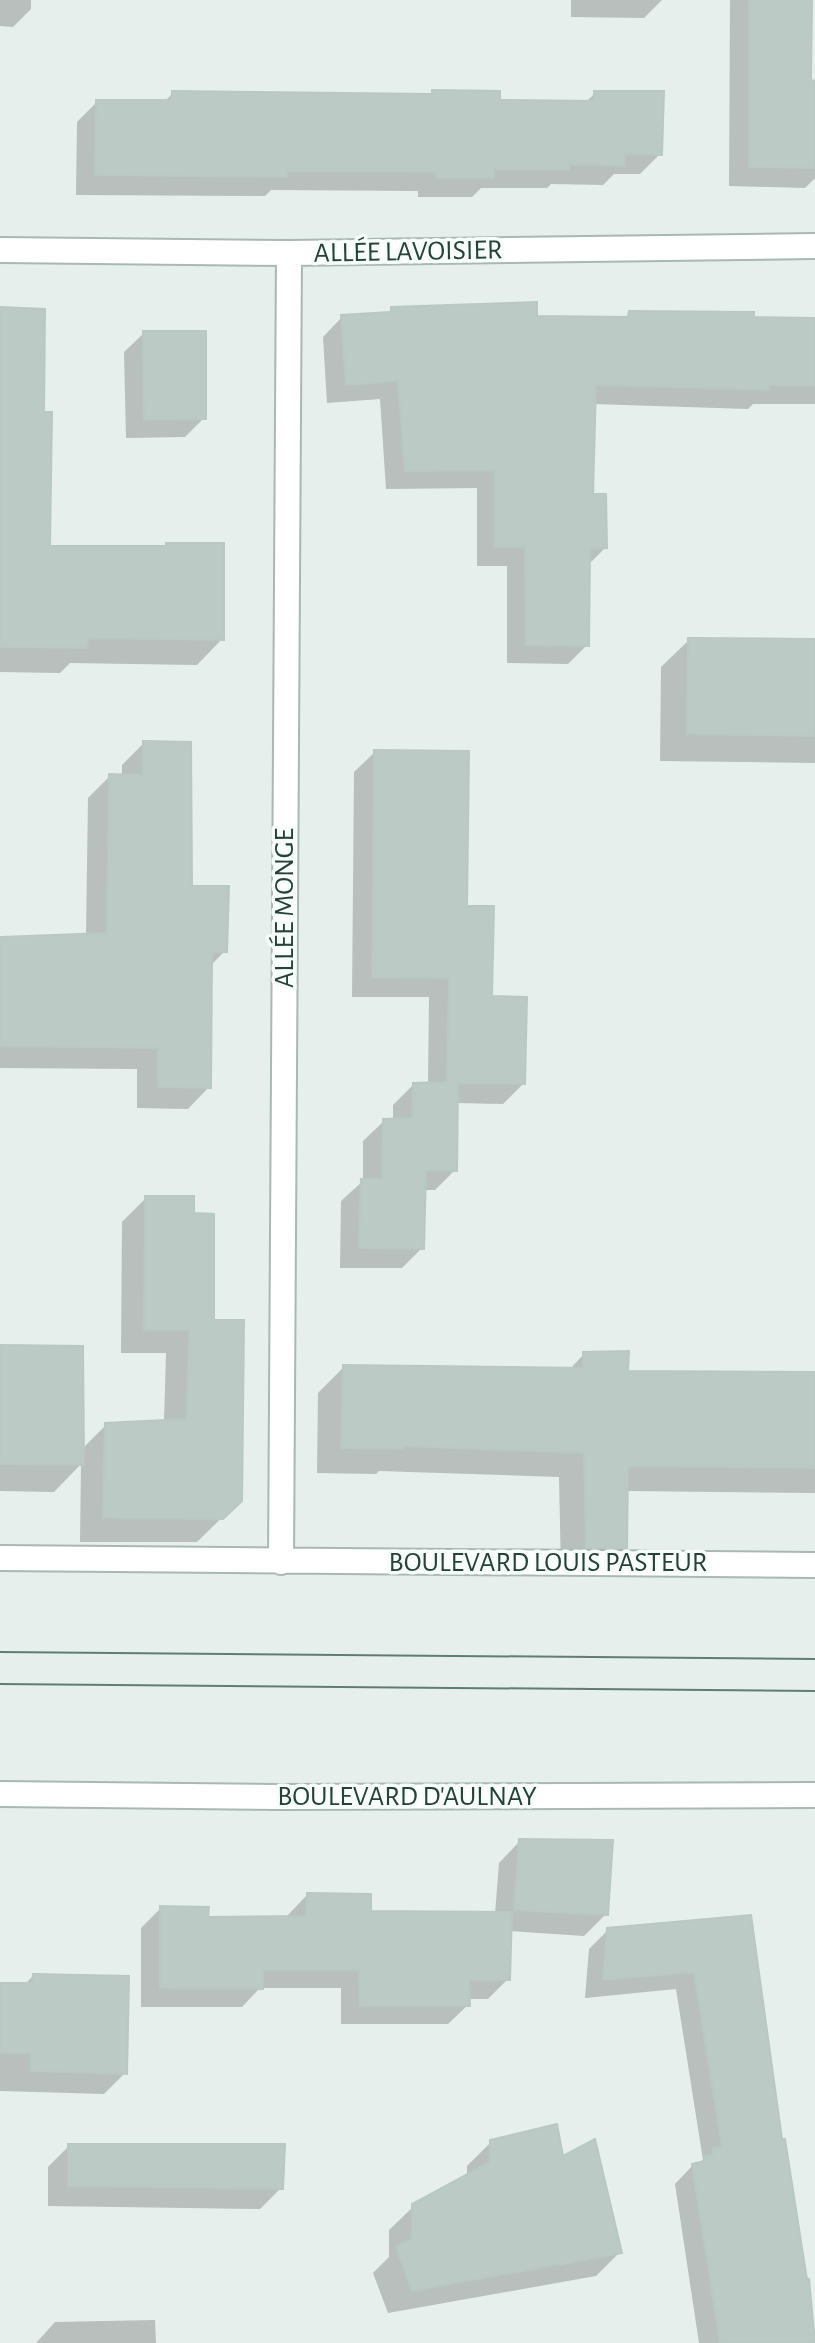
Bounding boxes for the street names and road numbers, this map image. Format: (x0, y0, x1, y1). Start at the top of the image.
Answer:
street label: ALLÉE LAVOISIER (313, 233, 503, 268)
street label: ALLÉE MONGE (268, 828, 299, 988)
street label: BOULEVARD LOUIS PASTEUR (389, 1549, 707, 1577)
street label: BOULEVARD D'AULNAY (277, 1783, 537, 1811)

